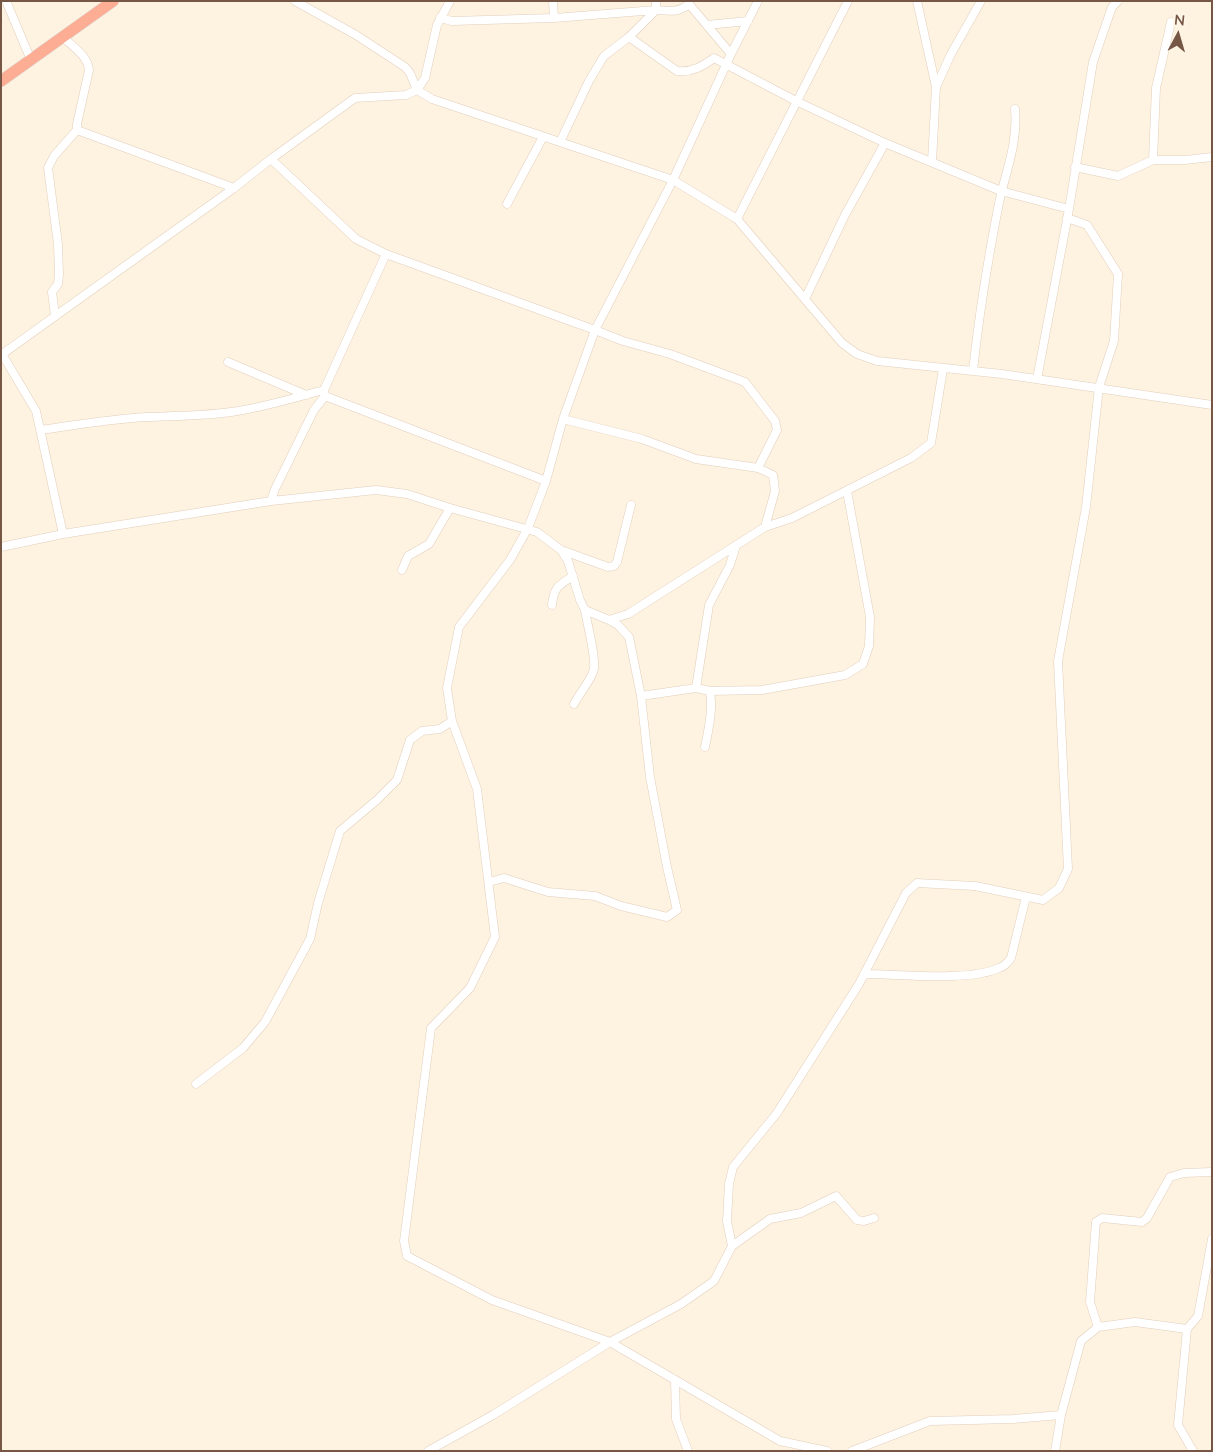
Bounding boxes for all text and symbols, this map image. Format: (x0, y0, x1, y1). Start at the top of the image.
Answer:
north arrow (1153, 10, 1203, 60)
text: N (1173, 11, 1186, 29)

